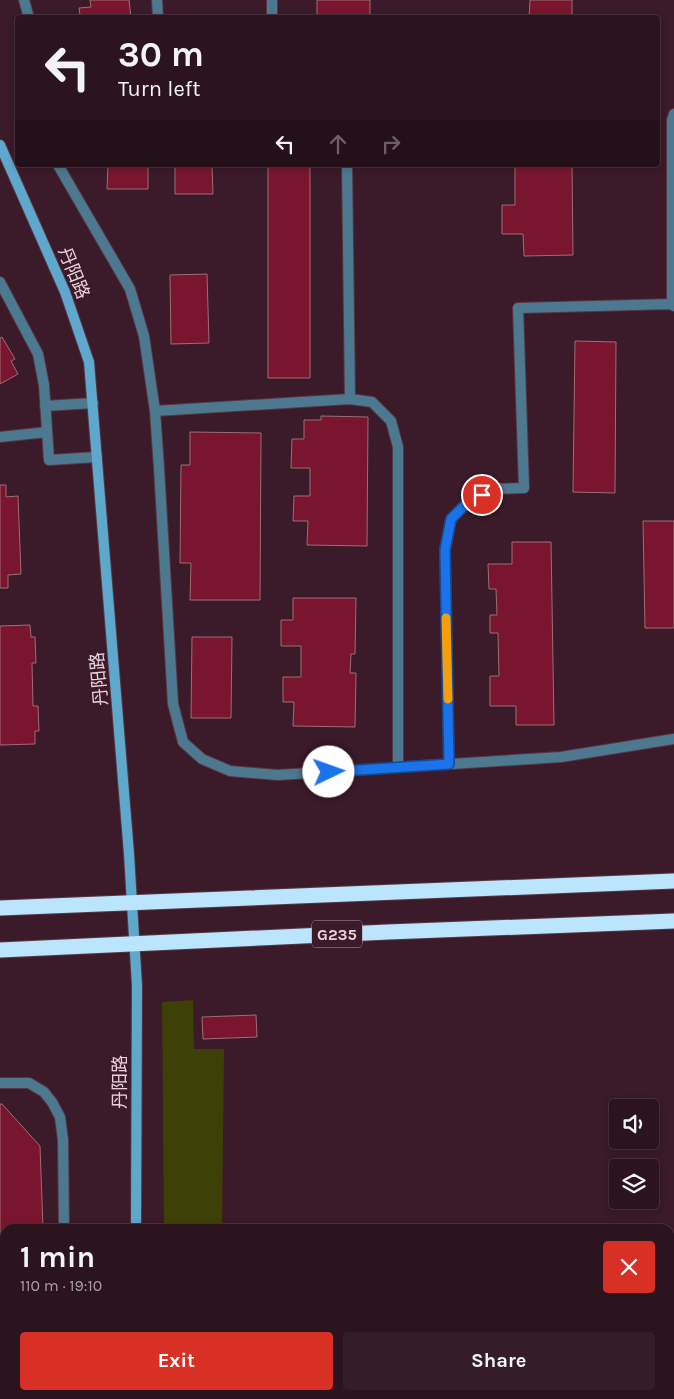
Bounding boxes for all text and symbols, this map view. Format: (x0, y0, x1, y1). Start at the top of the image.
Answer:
text: 30 m (118, 34, 204, 75)
icon: left (35, 35, 100, 100)
text: Turn left (118, 76, 201, 102)
icon: left (271, 130, 299, 158)
icon: ahead (324, 130, 352, 158)
icon: right (377, 130, 405, 158)
street label: 丹阳路 (54, 244, 94, 302)
pin (461, 474, 503, 516)
icon: arrive (468, 481, 496, 509)
street label: 丹阳路 (86, 651, 112, 707)
position arrow (302, 745, 354, 797)
road number: G235 (312, 921, 362, 948)
street label: 丹阳路 (109, 1055, 131, 1109)
map controls (609, 1099, 659, 1209)
button: sound (609, 1099, 659, 1149)
button: layers (609, 1159, 659, 1209)
text: 1 min (20, 1239, 95, 1275)
button: close (603, 1241, 655, 1293)
text: 110 m · 19:10 (20, 1276, 102, 1295)
button: Exit (20, 1332, 333, 1390)
button: Share (343, 1332, 655, 1390)

